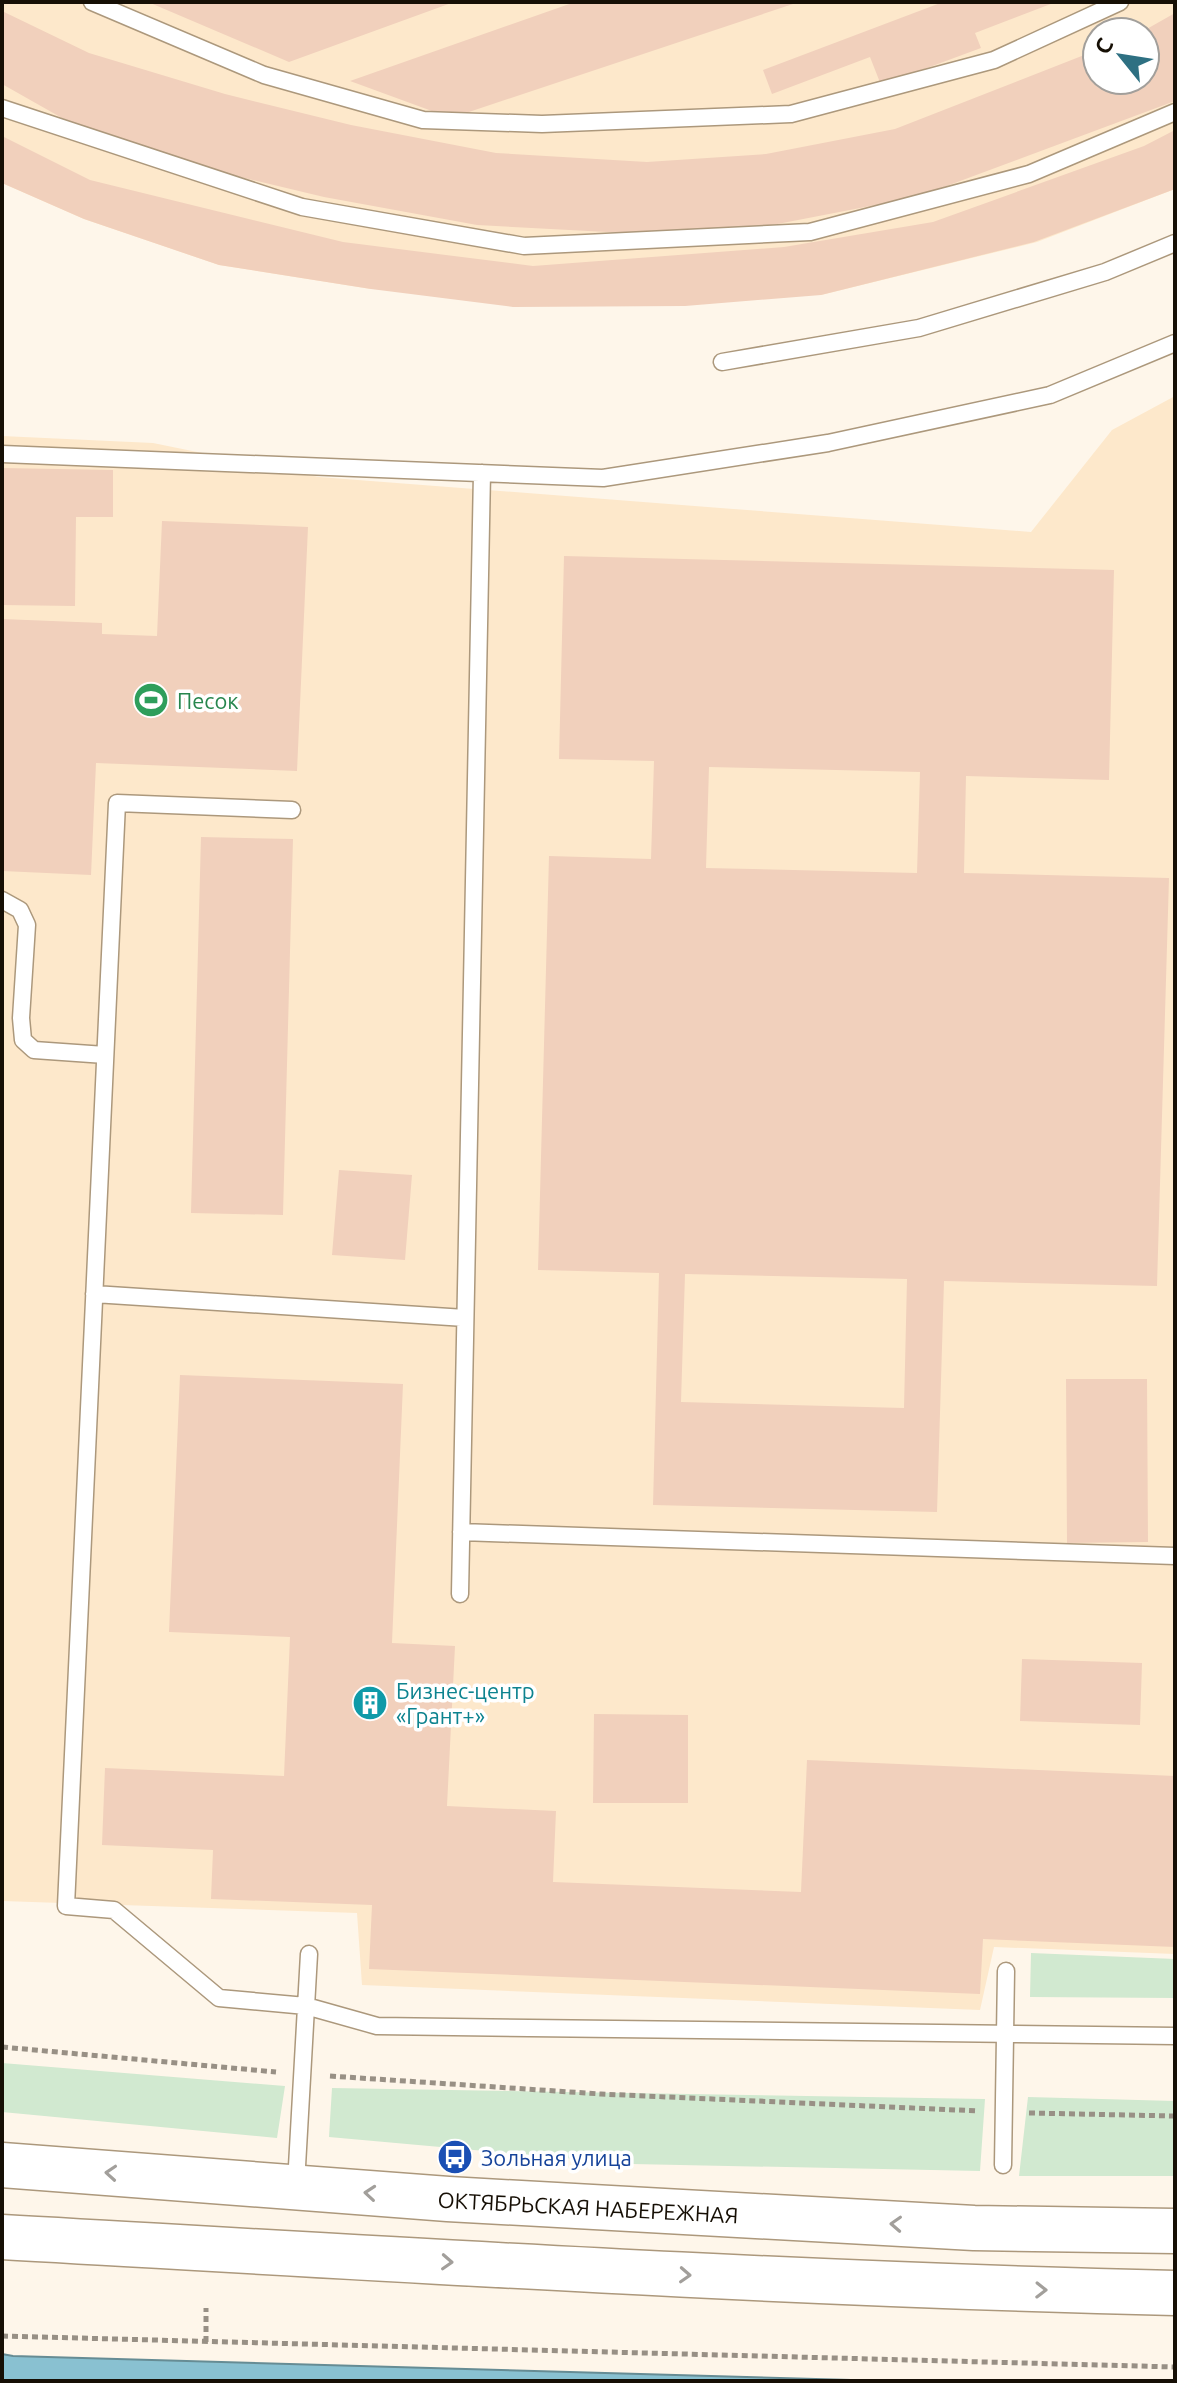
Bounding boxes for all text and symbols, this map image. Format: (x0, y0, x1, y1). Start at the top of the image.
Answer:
north arrow (1081, 16, 1161, 96)
text: С (1089, 33, 1118, 58)
sports icon: Песок (132, 681, 170, 719)
place label: Песок (177, 688, 239, 713)
place label: Бизнес-центр «Грант+» (396, 1678, 535, 1728)
building icon: Бизнес-центр «Грант+» (351, 1684, 389, 1722)
bus stop icon: Зольная улица (436, 2138, 474, 2176)
place label: Зольная улица (481, 2145, 632, 2170)
one-way arrow (104, 2165, 117, 2182)
one-way arrow (363, 2185, 376, 2202)
street label: ОКТЯБРЬСКАЯ НАБЕРЕЖНАЯ (437, 2187, 739, 2227)
one-way arrow (889, 2216, 902, 2233)
one-way arrow (441, 2253, 454, 2270)
one-way arrow (679, 2266, 692, 2283)
one-way arrow (1035, 2281, 1048, 2298)

